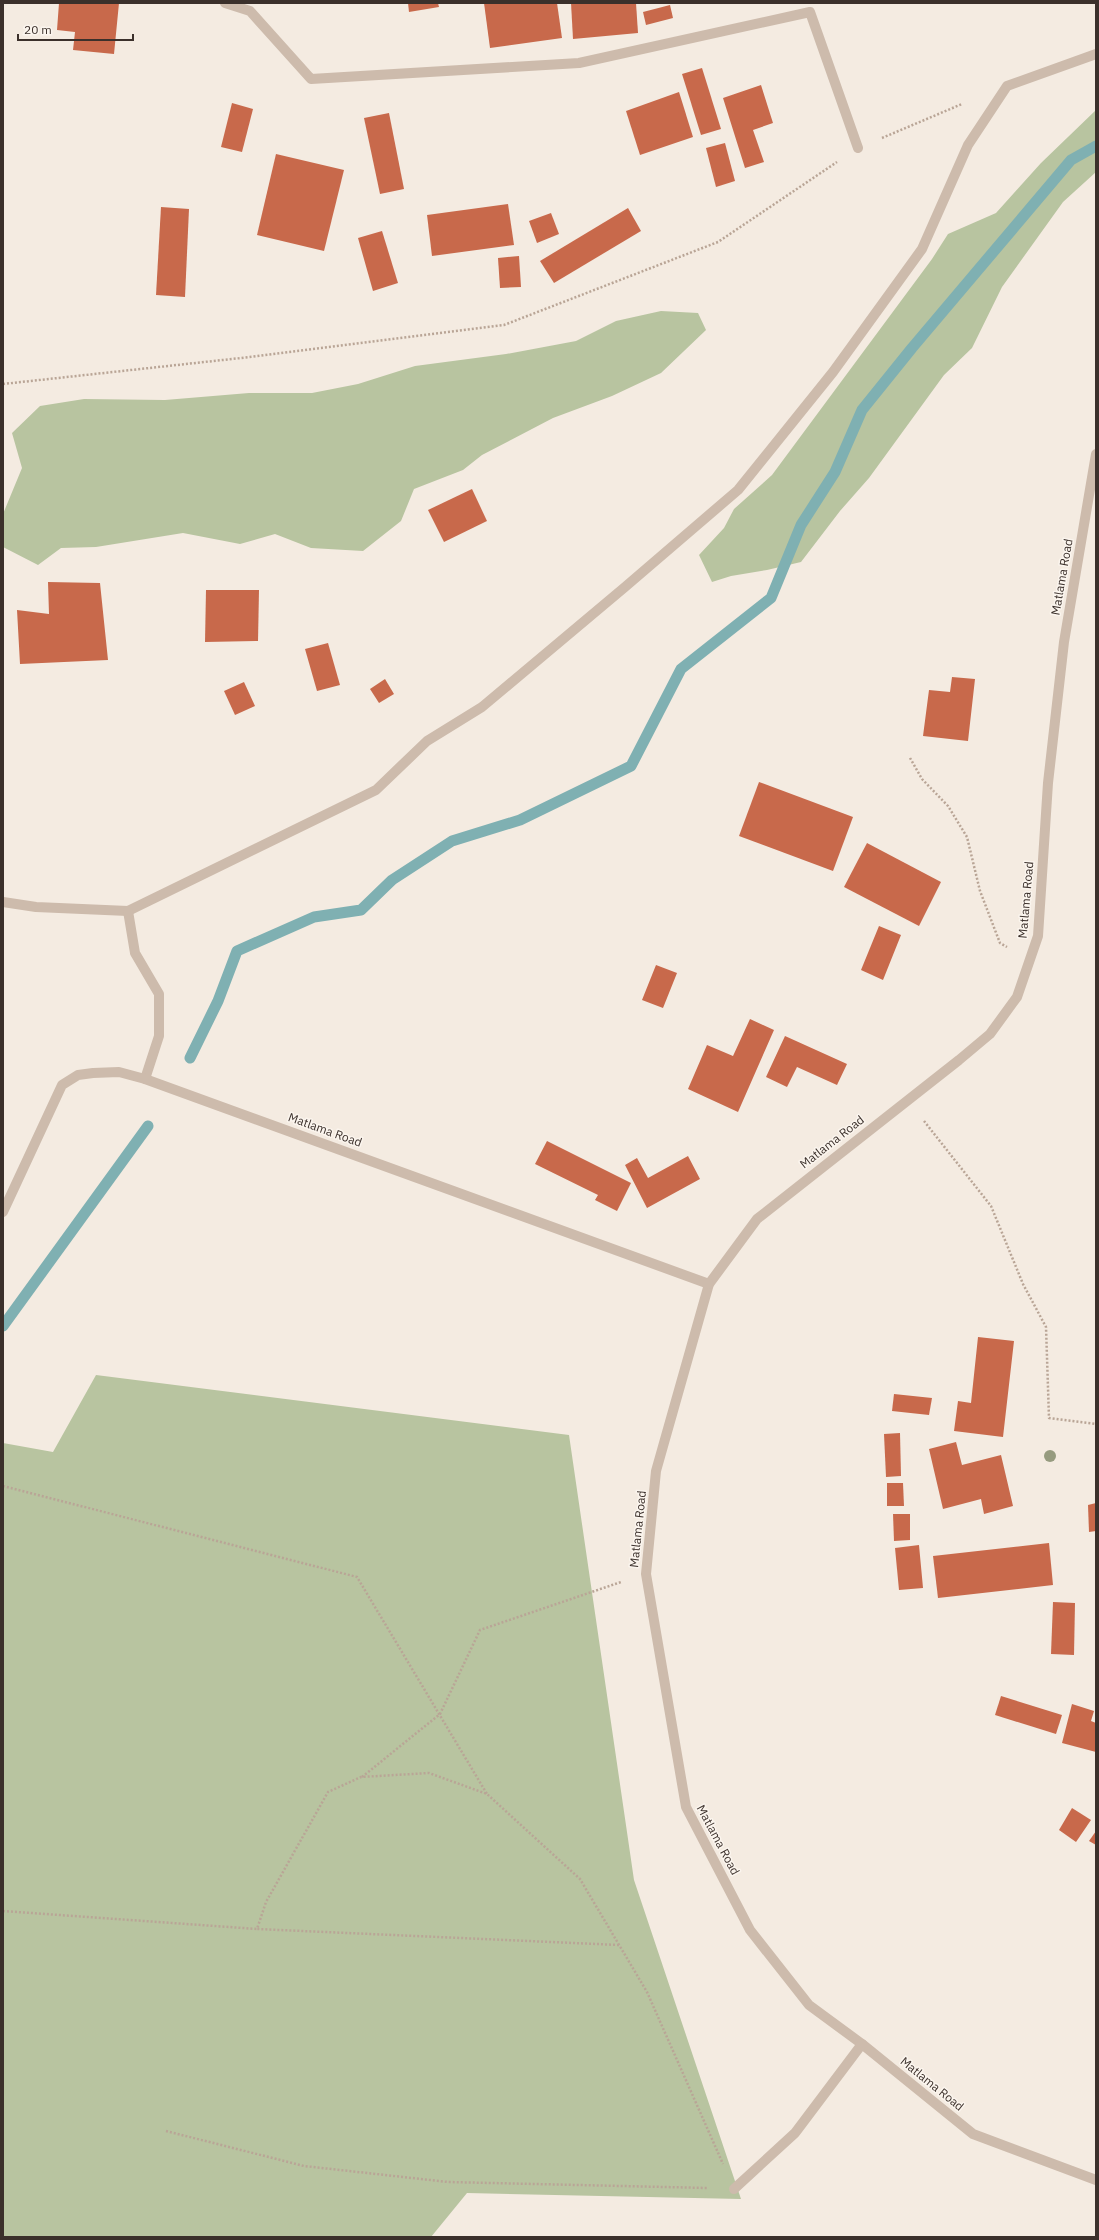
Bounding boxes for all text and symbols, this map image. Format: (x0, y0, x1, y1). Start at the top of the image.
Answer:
scale bar (18, 16, 133, 42)
text: 20 m (24, 22, 52, 37)
street label: Matlama Road (1047, 538, 1076, 616)
street label: Matlama Road (1015, 861, 1036, 939)
street label: Matlama Road (286, 1109, 364, 1150)
street label: Matlama Road (797, 1112, 867, 1171)
street label: Matlama Road (626, 1490, 649, 1568)
street label: Matlama Road (694, 1802, 743, 1877)
street label: Matlama Road (898, 2053, 967, 2114)

